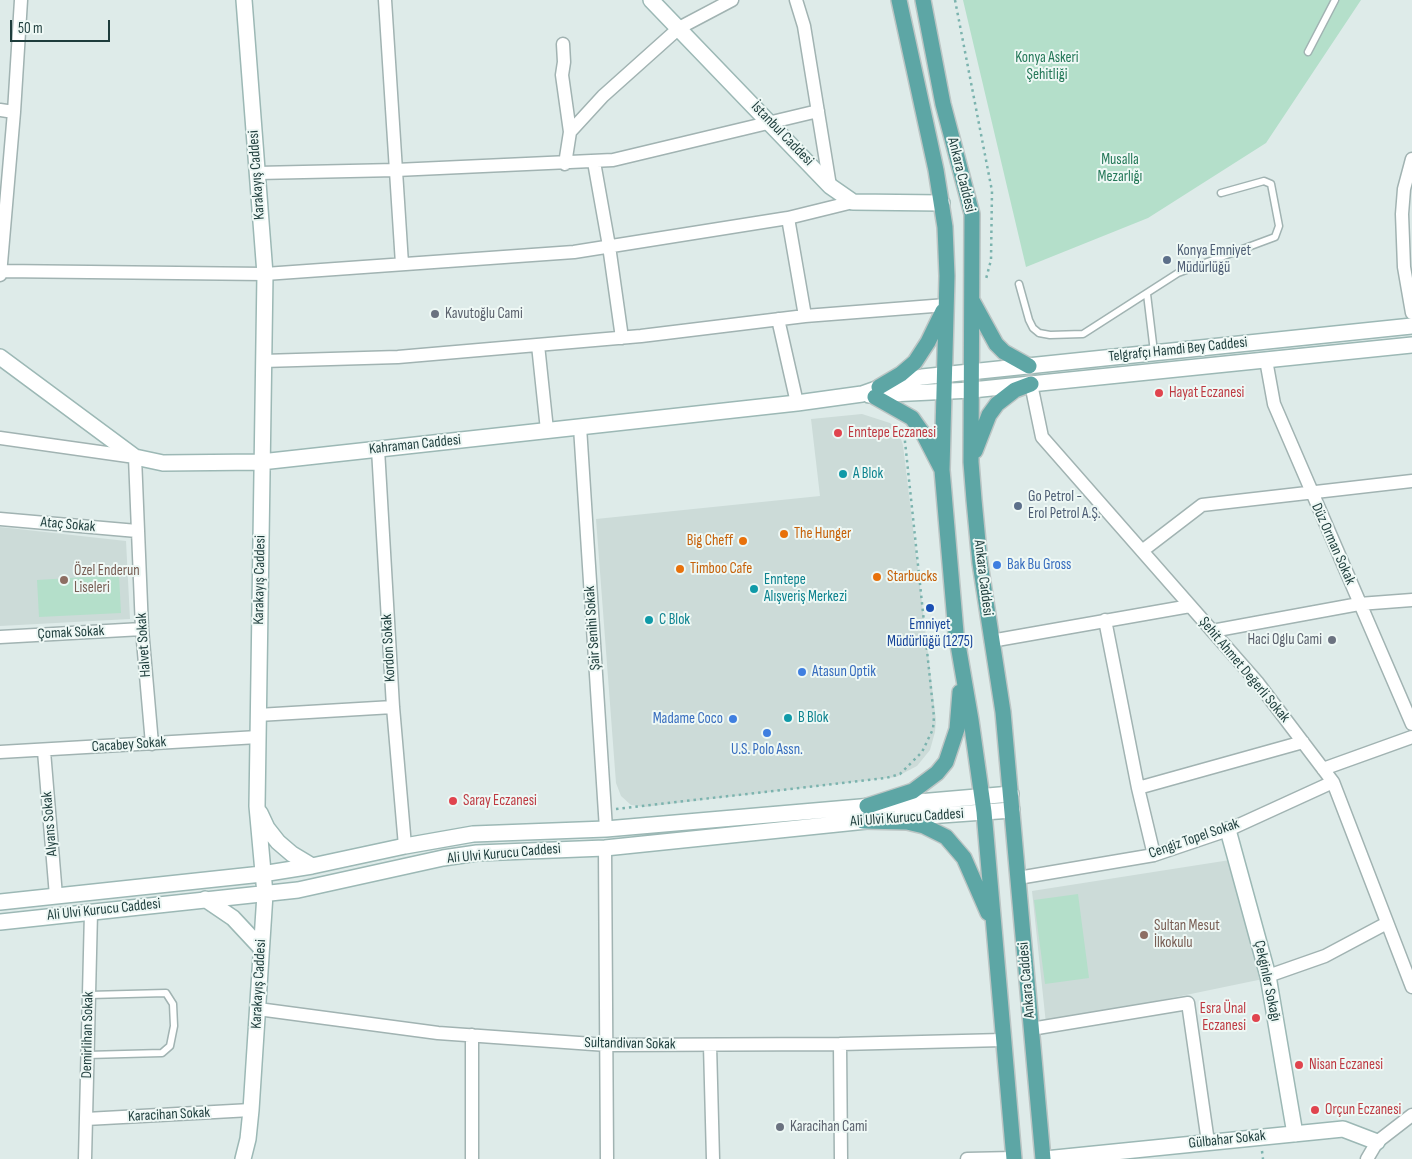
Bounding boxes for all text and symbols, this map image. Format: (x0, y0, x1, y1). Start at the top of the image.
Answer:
scale bar (12, 10, 112, 42)
text: 50 m (18, 19, 43, 38)
park label: Konya Askeri Şehitliği (1015, 49, 1079, 84)
street label: İstanbul Caddesi (747, 98, 817, 170)
street label: Karakayış Caddesi (245, 130, 269, 220)
street label: Ankara Caddesi (943, 136, 979, 214)
park label: Musalla Mezarlığı (1098, 151, 1142, 186)
place label: Konya Emniyet Müdürlüğü (1177, 242, 1251, 277)
marker: Konya Emniyet Müdürlüğü (1161, 254, 1173, 266)
place label: Kavutoğlu Cami (445, 305, 523, 323)
marker: Kavutoğlu Cami (429, 308, 441, 320)
street label: Telgrafçı Hamdi Bey Caddesi (1108, 334, 1248, 366)
place label: Hayat Eczanesi (1169, 384, 1244, 402)
marker: Hayat Eczanesi (1153, 387, 1165, 399)
place label: Enntepe Eczanesi (848, 424, 936, 442)
marker: Enntepe Eczanesi (832, 427, 844, 439)
street label: Kahraman Caddesi (368, 431, 462, 459)
place label: A Blok (853, 465, 883, 483)
marker: A Blok (837, 468, 849, 480)
place label: Go Petrol - Erol Petrol A.Ş. (1028, 488, 1101, 523)
marker: Go Petrol - Erol Petrol A.Ş. (1012, 500, 1024, 512)
street label: Düz Orman Sokak (1307, 501, 1359, 587)
street label: Ataç Sokak (40, 514, 96, 536)
place label: The Hunger (794, 525, 851, 543)
marker: The Hunger (778, 528, 790, 540)
place label: Big Cheff (687, 532, 733, 550)
street label: Karakayış Caddesi (250, 535, 270, 625)
marker: Big Cheff (737, 535, 749, 547)
street label: Ankara Caddesi (969, 539, 997, 617)
place label: Bak Bu Gross (1007, 556, 1071, 574)
marker: Bak Bu Gross (991, 559, 1003, 571)
place label: Timboo Cafe (690, 560, 752, 578)
place label: Özel Enderun Liseleri (74, 562, 140, 597)
marker: Timboo Cafe (674, 563, 686, 575)
place label: Starbucks (887, 568, 937, 586)
place label: Enntepe Alışveriş Merkezi (764, 571, 847, 606)
marker: Starbucks (871, 571, 883, 583)
marker: Özel Enderun Liseleri (58, 574, 70, 586)
marker: Enntepe Alışveriş Merkezi (748, 583, 760, 595)
street label: Şair Senihi Sokak (581, 585, 605, 671)
marker: Emniyet Müdürlüğü (1275) (924, 602, 936, 614)
place label: C Blok (659, 611, 690, 629)
street label: Halvet Sokak (133, 612, 155, 678)
street label: Kordon Sokak (378, 614, 400, 682)
marker: C Blok (643, 614, 655, 626)
street label: Şehit Ahmet Değerli Sokak (1195, 614, 1293, 726)
place label: Emniyet Müdürlüğü (1275) (887, 616, 973, 651)
street label: Çomak Sokak (37, 622, 105, 644)
place label: Haci Oglu Cami (1247, 631, 1322, 649)
marker: Haci Oglu Cami (1326, 634, 1338, 646)
place label: Atasun Optik (812, 663, 876, 681)
marker: Atasun Optik (796, 666, 808, 678)
place label: B Blok (798, 709, 828, 727)
place label: Madame Coco (653, 710, 723, 728)
marker: B Blok (782, 712, 794, 724)
marker: Madame Coco (727, 713, 739, 725)
marker: U.S. Polo Assn. (761, 727, 773, 739)
street label: Cacabey Sokak (91, 733, 167, 757)
place label: U.S. Polo Assn. (731, 741, 803, 759)
street label: Alyans Sokak (38, 791, 62, 857)
place label: Saray Eczanesi (463, 792, 537, 810)
marker: Saray Eczanesi (447, 795, 459, 807)
street label: Ali Ulvi Kurucu Caddesi (850, 805, 964, 831)
street label: Cengiz Topel Sokak (1146, 815, 1242, 863)
street label: Ali Ulvi Kurucu Caddesi (447, 840, 561, 868)
street label: Ali Ulvi Kurucu Caddesi (47, 895, 161, 925)
place label: Sultan Mesut İlkokulu (1154, 917, 1220, 952)
marker: Sultan Mesut İlkokulu (1138, 929, 1150, 941)
street label: Karakayış Caddesi (248, 939, 270, 1029)
street label: Çekginler Sokağı (1250, 939, 1284, 1023)
street label: Ankara Caddesi (1015, 941, 1039, 1019)
street label: Demirlihan Sokak (78, 991, 98, 1079)
place label: Esra Ünal Eczanesi (1200, 1000, 1246, 1035)
marker: Esra Ünal Eczanesi (1250, 1012, 1262, 1024)
street label: Sultandivan Sokak (584, 1034, 676, 1054)
place label: Nisan Eczanesi (1309, 1056, 1383, 1074)
marker: Nisan Eczanesi (1293, 1059, 1305, 1071)
place label: Orçun Eczanesi (1325, 1101, 1401, 1119)
street label: Karacihan Sokak (128, 1104, 210, 1126)
marker: Orçun Eczanesi (1309, 1104, 1321, 1116)
place label: Karacihan Cami (790, 1118, 867, 1136)
marker: Karacihan Cami (774, 1121, 786, 1133)
street label: Gülbahar Sokak (1188, 1127, 1266, 1153)

